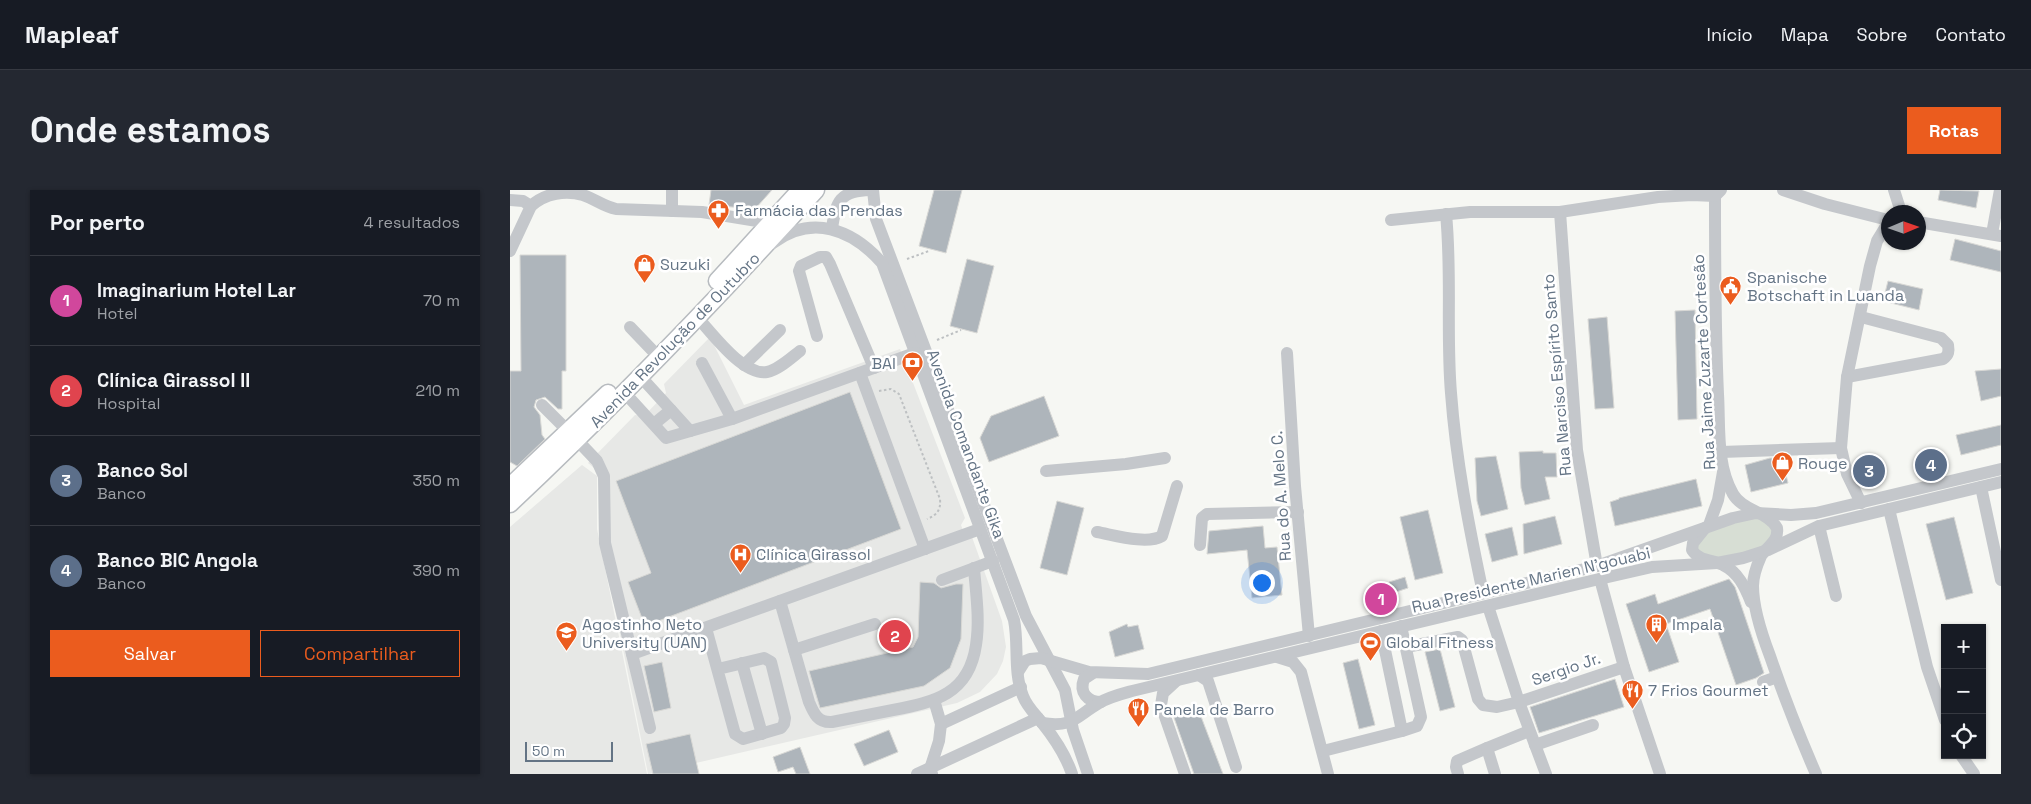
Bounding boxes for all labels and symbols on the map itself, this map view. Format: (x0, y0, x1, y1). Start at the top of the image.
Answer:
pharmacy icon: Farmácia das Prendas (707, 198, 731, 229)
place label: Farmácia das Prendas (735, 200, 903, 221)
north arrow (1881, 205, 1926, 250)
street label: Avenida Revolução de Outubro (585, 248, 765, 432)
shop icon: Suzuki (632, 252, 656, 283)
place label: Suzuki (660, 254, 710, 275)
street label: Rua Jaime Zuzarte Cortesão (1688, 254, 1720, 470)
place label: Spanische Botschaft in Luanda (1747, 267, 1904, 306)
street label: Rua Narciso Espírito Santo (1538, 273, 1576, 477)
public building icon: Spanische Botschaft in Luanda (1719, 274, 1743, 305)
street label: Avenida Comandante Gika (922, 347, 1010, 541)
bank icon: BAI (900, 351, 924, 382)
place label: BAI (872, 353, 896, 374)
street label: Rua do A. Melo C. (1266, 430, 1296, 562)
pin: 4 (1915, 446, 1947, 484)
shop icon: Rouge (1770, 451, 1794, 482)
pin: 3 (1853, 452, 1885, 490)
place label: Rouge (1798, 453, 1848, 474)
hospital icon: Clínica Girassol (728, 542, 752, 573)
street label: Rua Presidente Marien N'gouabi (1410, 542, 1652, 618)
place label: Clínica Girassol (756, 544, 871, 565)
your location (1249, 570, 1275, 596)
pin: 1 (1365, 580, 1397, 618)
building icon: Impala (1644, 612, 1668, 643)
place label: Agostinho Neto University (UAN) (582, 614, 707, 653)
place label: Impala (1672, 614, 1722, 635)
pin: 2 (879, 617, 911, 655)
school or university icon: Agostinho Neto University (UAN) (554, 621, 578, 652)
sports icon: Global Fitness (1358, 630, 1382, 661)
place label: Global Fitness (1386, 632, 1494, 653)
street label: Sergio Jr. (1529, 647, 1603, 691)
restaurant icon: 7 Frios Gourmet (1620, 678, 1644, 709)
place label: 7 Frios Gourmet (1648, 680, 1769, 701)
restaurant icon: Panela de Barro (1126, 697, 1150, 728)
place label: Panela de Barro (1154, 699, 1274, 720)
scale bar (525, 739, 612, 762)

